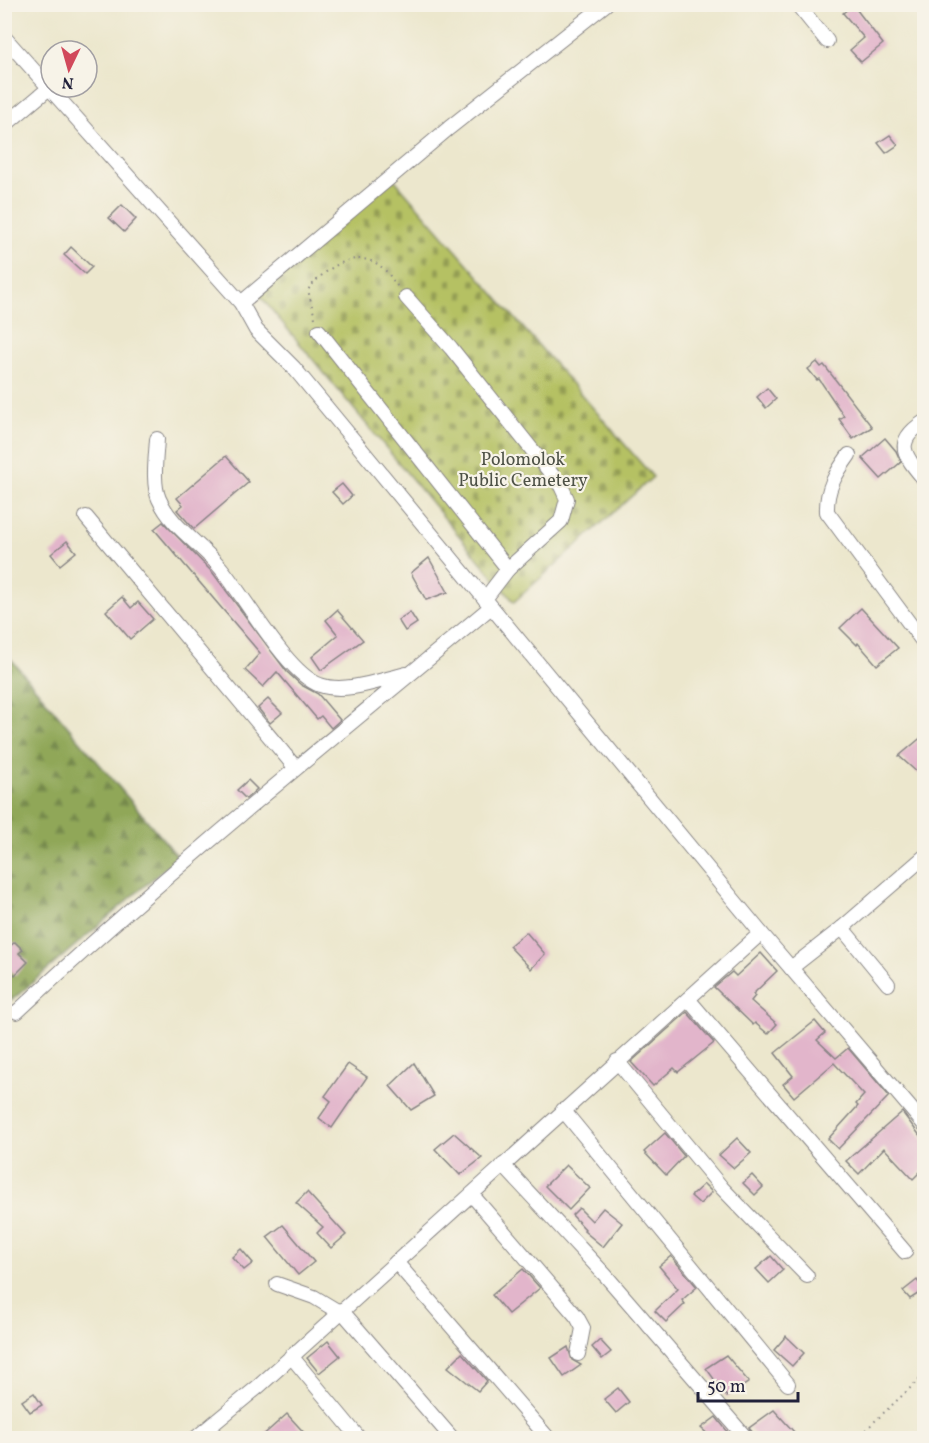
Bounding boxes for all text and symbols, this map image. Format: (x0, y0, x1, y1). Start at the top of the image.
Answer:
north arrow (39, 39, 99, 99)
text: N (61, 70, 75, 93)
park label: Polomolok Public Cemetery (458, 448, 588, 494)
scale bar (698, 1365, 798, 1403)
text: 50 m (707, 1375, 746, 1400)

